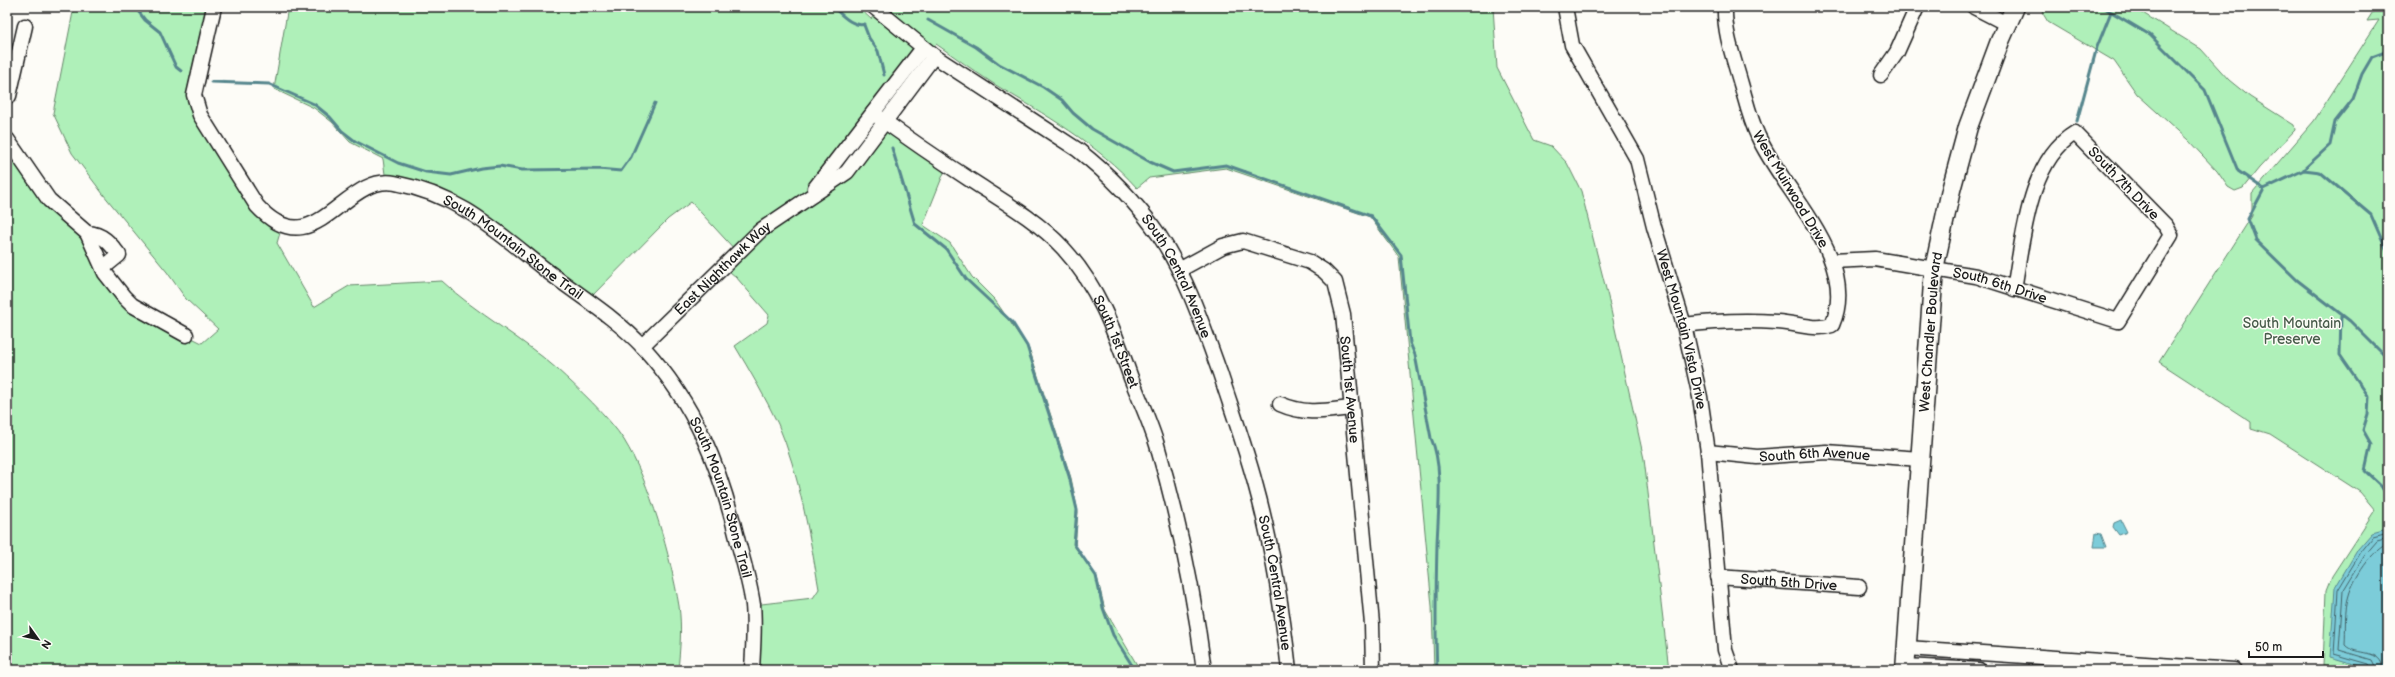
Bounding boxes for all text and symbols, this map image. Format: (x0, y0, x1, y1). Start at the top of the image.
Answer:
street label: West Muirwood Drive (1749, 128, 1832, 251)
street label: South 7th Drive (2084, 143, 2163, 223)
street label: South Mountain Stone Trail (440, 191, 586, 303)
street label: South Central Avenue (1138, 211, 1215, 340)
street label: East Nighthawk Way (671, 218, 775, 319)
street label: West Mountain Vista Drive (1652, 247, 1710, 410)
street label: West Chandler Boulevard (1916, 250, 1946, 413)
street label: South 6th Drive (1952, 264, 2049, 307)
street label: South 1st Street (1089, 293, 1142, 391)
park label: South Mountain Preserve (2243, 315, 2341, 348)
street label: South 1st Avenue (1336, 335, 1363, 444)
street label: South Mountain Stone Trail (686, 414, 755, 580)
street label: South 6th Avenue (1758, 444, 1871, 466)
street label: South Central Avenue (1255, 514, 1295, 652)
street label: South 5th Drive (1740, 571, 1838, 594)
north arrow (18, 619, 58, 659)
scale bar (2249, 633, 2323, 659)
text: N (38, 637, 54, 651)
text: 50 m (2255, 640, 2282, 655)

